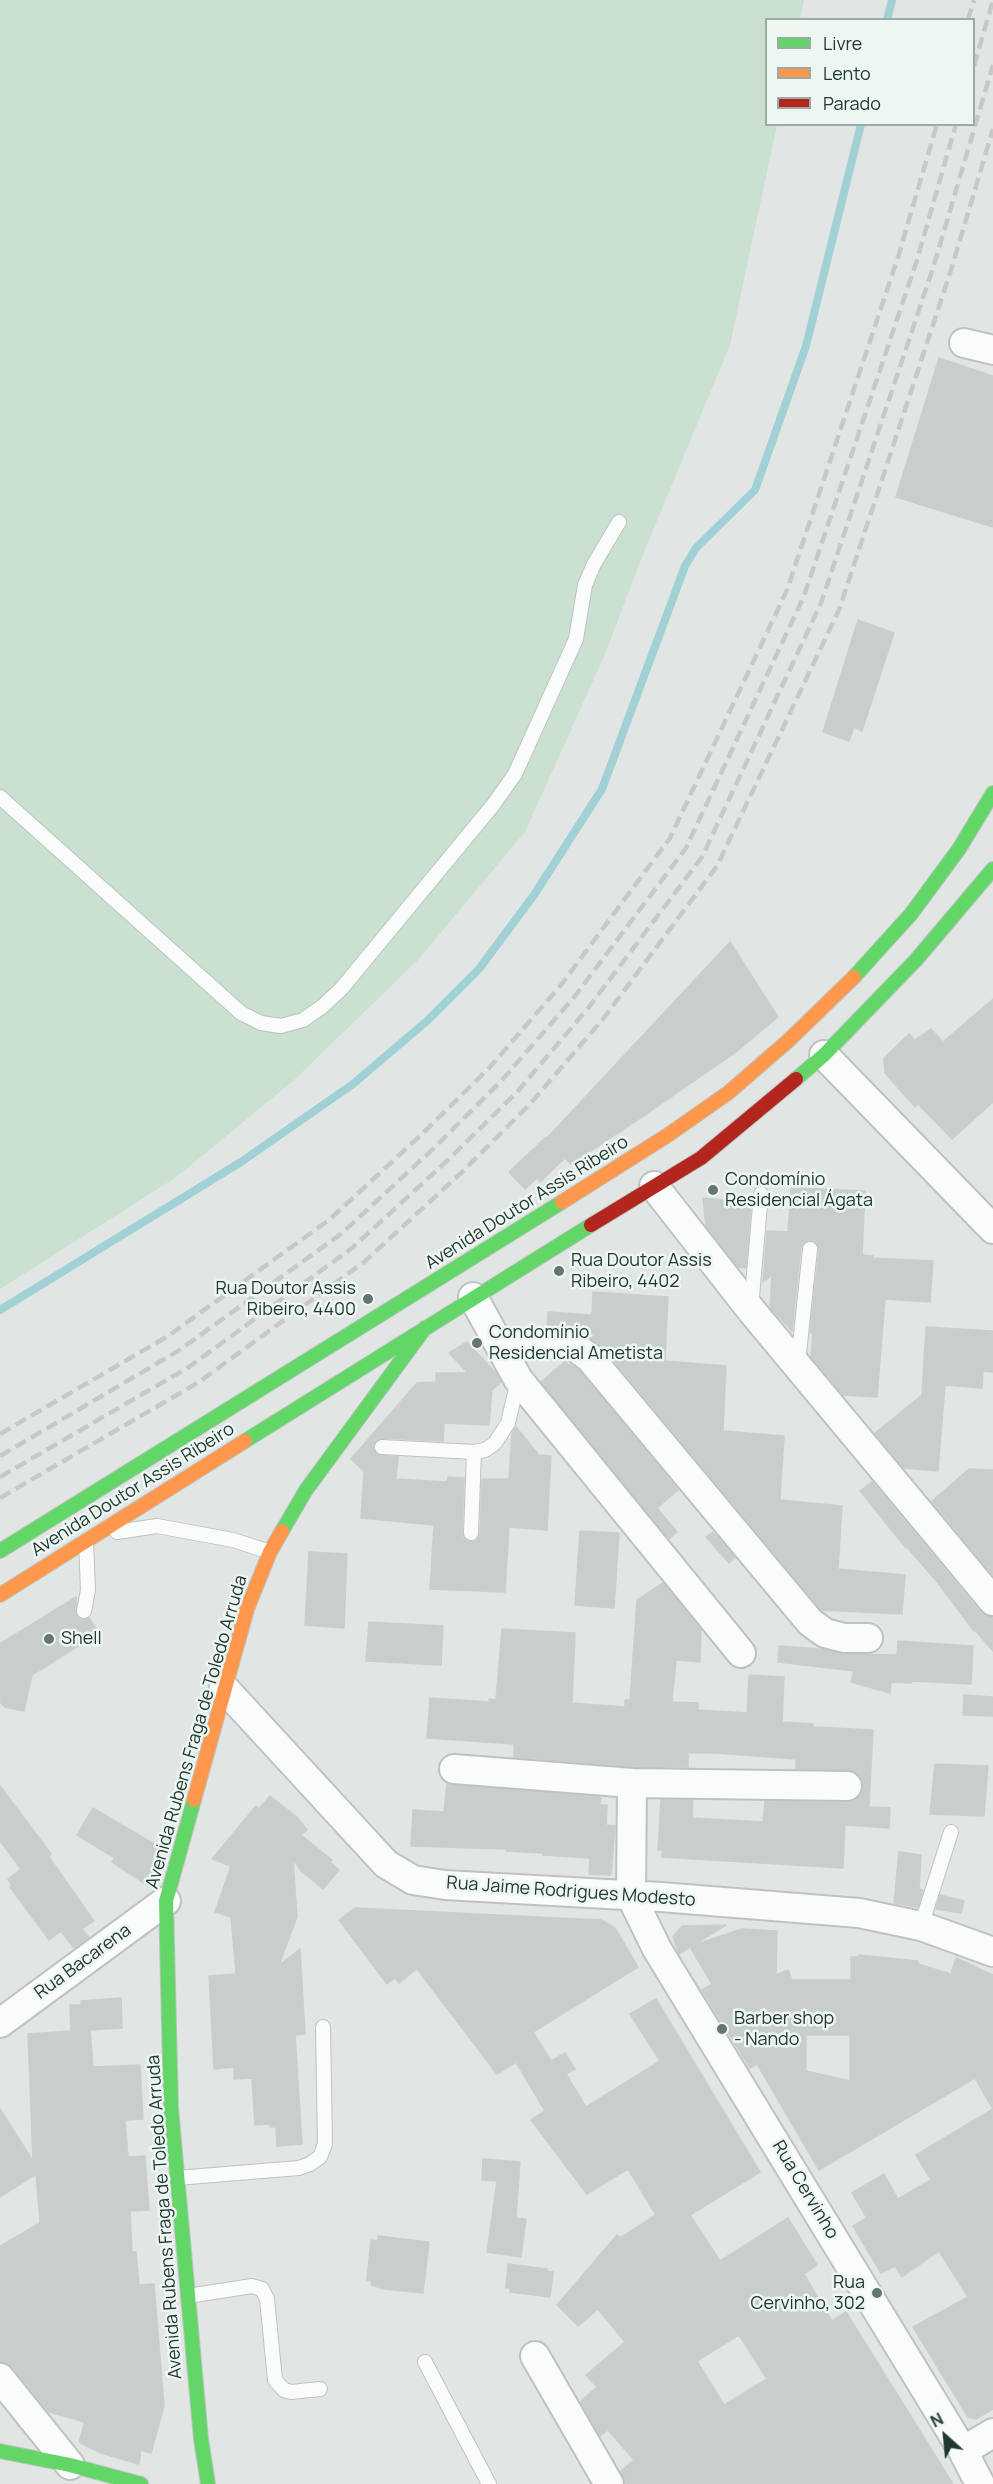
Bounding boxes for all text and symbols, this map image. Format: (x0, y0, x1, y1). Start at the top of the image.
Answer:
legend (765, 18, 975, 126)
text: Livre (823, 31, 862, 55)
text: Lento (823, 61, 871, 85)
text: Parado (823, 91, 881, 115)
street label: Avenida Doutor Assis Ribeiro (421, 1131, 633, 1275)
place label: Condomínio Residencial Ágata (725, 1169, 873, 1212)
marker: Condomínio Residencial Ágata (706, 1183, 720, 1197)
place label: Rua Doutor Assis Ribeiro, 4402 (571, 1250, 712, 1292)
marker: Rua Doutor Assis Ribeiro, 4402 (552, 1264, 566, 1278)
place label: Rua Doutor Assis Ribeiro, 4400 (215, 1278, 356, 1320)
marker: Rua Doutor Assis Ribeiro, 4400 (361, 1292, 375, 1306)
place label: Condomínio Residencial Ametista (489, 1322, 663, 1364)
marker: Condomínio Residencial Ametista (470, 1336, 484, 1350)
street label: Avenida Doutor Assis Ribeiro (27, 1418, 239, 1562)
street label: Avenida Rubens Fraga de Toledo Arruda (142, 1573, 252, 1891)
place label: Shell (61, 1628, 102, 1650)
marker: Shell (42, 1632, 56, 1646)
street label: Rua Jaime Rodrigues Modesto (446, 1873, 696, 1911)
street label: Rua Bacarena (31, 1920, 135, 2004)
place label: Barber shop - Nando (734, 2008, 834, 2050)
marker: Barber shop - Nando (715, 2022, 729, 2036)
street label: Avenida Rubens Fraga de Toledo Arruda (143, 2054, 187, 2380)
street label: Rua Cervinho (767, 2137, 843, 2243)
place label: Rua Cervinho, 302 (751, 2272, 865, 2314)
marker: Rua Cervinho, 302 (870, 2286, 884, 2300)
north arrow (915, 2406, 975, 2466)
text: N (927, 2408, 947, 2432)

